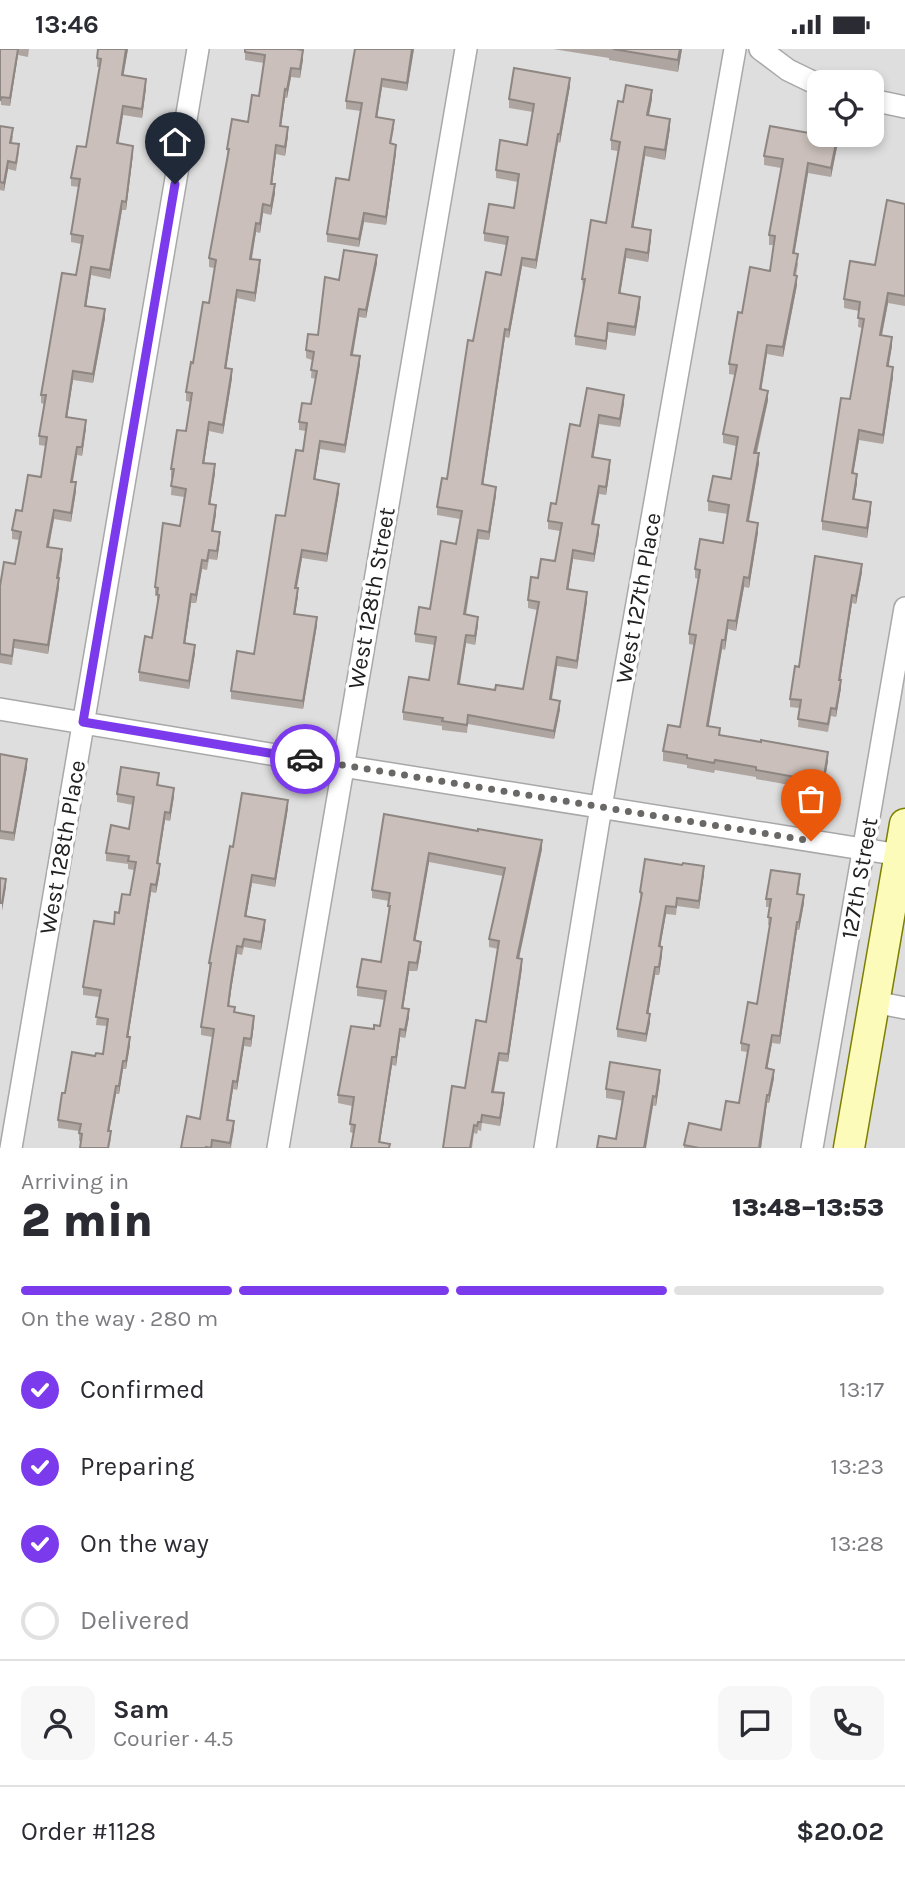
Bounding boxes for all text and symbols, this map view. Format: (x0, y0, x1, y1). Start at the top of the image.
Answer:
text: 13:46 (35, 9, 99, 40)
map controls (807, 70, 884, 147)
button: locate (807, 70, 884, 147)
pin (145, 112, 205, 184)
icon: home (156, 123, 194, 161)
street label: West 128th Street (342, 505, 401, 691)
street label: West 127th Place (610, 511, 667, 686)
courier (270, 724, 340, 794)
icon: car (286, 740, 324, 778)
street label: West 128th Place (34, 758, 91, 936)
pin (781, 769, 841, 841)
icon: bag (792, 780, 830, 818)
street label: 127th Street (836, 815, 884, 941)
text: Arriving in (21, 1168, 129, 1195)
text: 13:48–13:53 (732, 1192, 884, 1223)
text: 2 min (21, 1194, 153, 1248)
text: On the way · 280 m (21, 1305, 218, 1332)
icon: check (21, 1371, 59, 1409)
text: Confirmed (80, 1374, 205, 1405)
text: 13:17 (839, 1376, 884, 1403)
icon: check (21, 1448, 59, 1486)
text: Preparing (80, 1451, 194, 1482)
text: 13:23 (831, 1453, 884, 1480)
icon: check (21, 1525, 59, 1563)
text: On the way (80, 1528, 209, 1559)
text: 13:28 (830, 1530, 884, 1557)
text: Delivered (80, 1605, 190, 1636)
button: person (21, 1686, 95, 1760)
button: chat (718, 1686, 792, 1760)
button: phone (810, 1686, 884, 1760)
text: Sam (113, 1694, 169, 1725)
text: Courier · 4.5 (113, 1725, 234, 1752)
text: Order #1128 (21, 1816, 156, 1847)
text: $20.02 (796, 1816, 884, 1847)

